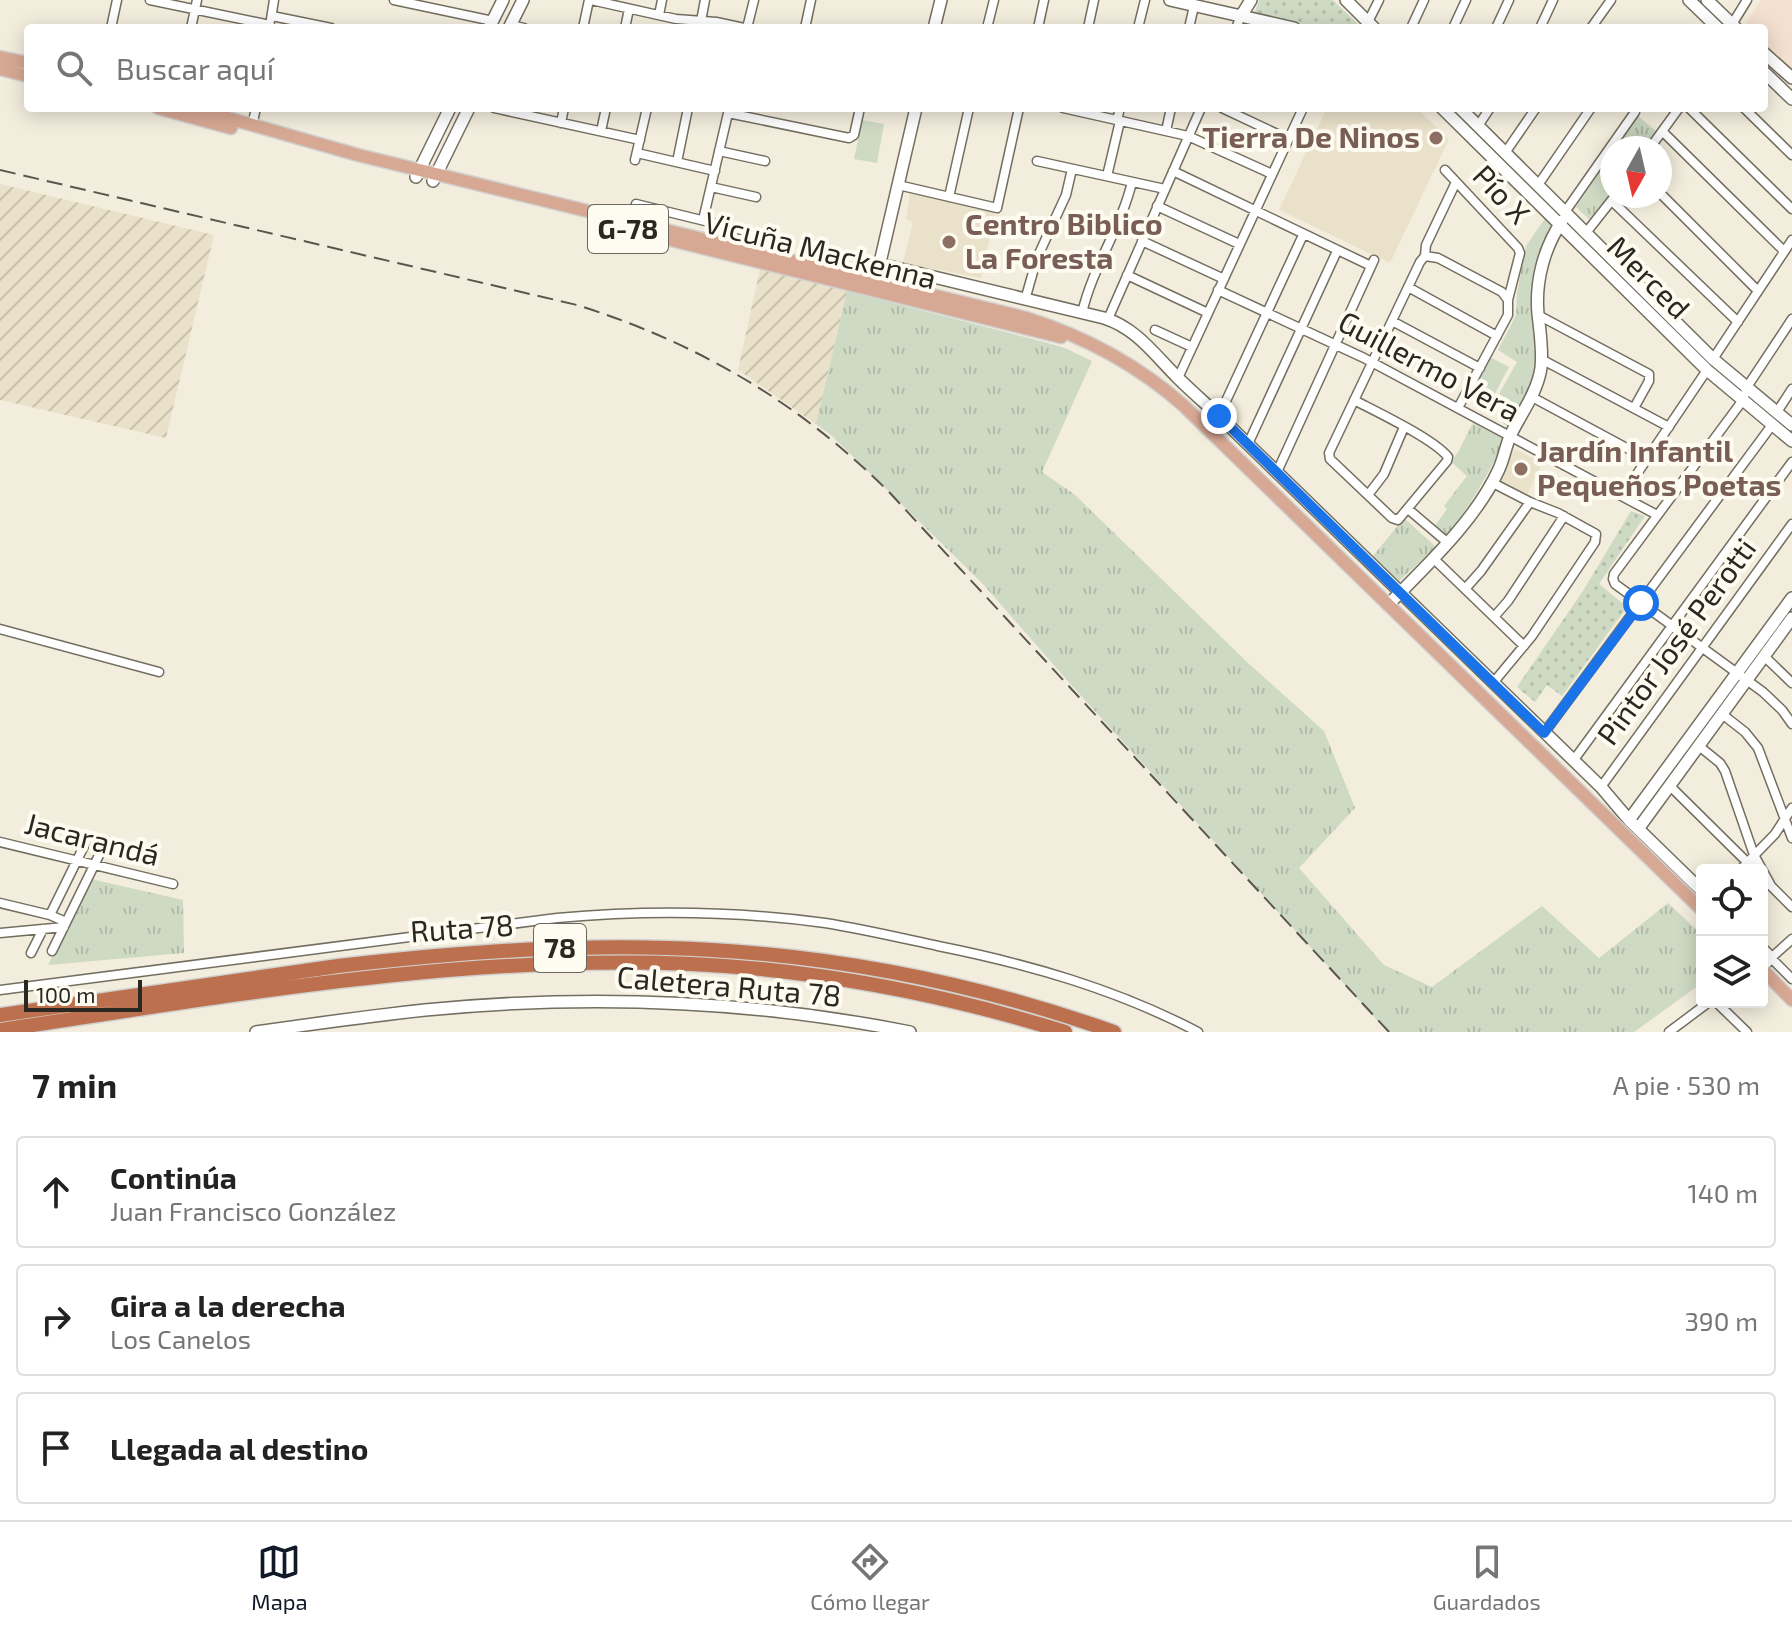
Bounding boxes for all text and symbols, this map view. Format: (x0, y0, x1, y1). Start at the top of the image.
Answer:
search box (24, 24, 1768, 112)
icon: search (52, 46, 96, 90)
text: Buscar aquí (116, 50, 274, 86)
place label: Tierra De Ninos (1202, 118, 1420, 154)
marker: Tierra De Ninos (1427, 129, 1445, 147)
north arrow (1600, 136, 1672, 208)
street label: Pío X (1466, 157, 1539, 230)
street label: Vicuña Mackenna (701, 203, 940, 295)
road number: G-78 (588, 205, 668, 253)
place label: Centro Biblico La Foresta (965, 205, 1163, 275)
street label: Merced (1601, 228, 1698, 325)
marker: Centro Biblico La Foresta (940, 233, 958, 251)
street label: Guillermo Vera (1333, 302, 1527, 428)
route end (1201, 398, 1237, 434)
place label: Jardín Infantil Pequeños Poetas (1537, 432, 1781, 502)
marker: Jardín Infantil Pequeños Poetas (1512, 460, 1530, 478)
street label: Pintor José Perotti (1588, 531, 1762, 751)
route start (1623, 585, 1659, 621)
street label: Jacarandá (21, 804, 164, 872)
map controls (1696, 864, 1768, 1008)
button: locate (1696, 864, 1768, 936)
street label: Ruta 78 (409, 905, 515, 949)
road number: 78 (534, 924, 586, 972)
button: layers (1696, 936, 1768, 1008)
street label: Caletera Ruta 78 (615, 957, 843, 1013)
scale bar (24, 976, 142, 1012)
text: 100 m (36, 981, 95, 1007)
text: 7 min (32, 1064, 117, 1105)
text: A pie · 530 m (1613, 1069, 1760, 1100)
text: Continúa (110, 1159, 237, 1195)
icon: ahead (34, 1170, 78, 1214)
text: 140 m (1687, 1177, 1758, 1208)
text: Juan Francisco González (110, 1195, 396, 1226)
text: Gira a la derecha (110, 1287, 346, 1323)
icon: right (34, 1298, 78, 1342)
text: 390 m (1684, 1305, 1758, 1336)
text: Los Canelos (110, 1323, 251, 1354)
icon: arrive (34, 1426, 78, 1470)
text: Llegada al destino (110, 1430, 369, 1466)
tab: Mapa (251, 1540, 308, 1614)
tab: Cómo llegar (810, 1540, 930, 1614)
tab: Guardados (1433, 1540, 1541, 1614)

